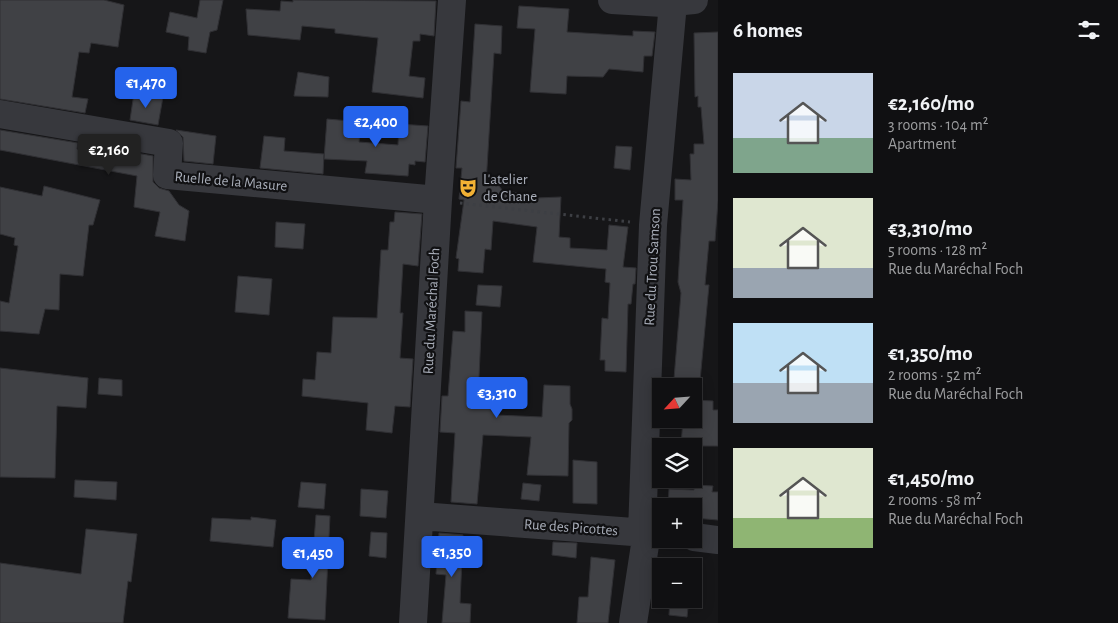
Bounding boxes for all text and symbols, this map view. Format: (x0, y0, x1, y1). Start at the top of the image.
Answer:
icon: filters (1075, 16, 1103, 44)
text: 6 homes (733, 20, 803, 41)
pin: €1,470 (105, 66, 187, 109)
text: €1,470 (126, 75, 166, 91)
icon: home (773, 93, 833, 153)
text: €2,160/mo (888, 93, 974, 114)
pin: €2,400 (335, 106, 417, 148)
text: €2,400 (354, 114, 398, 130)
text: 3 rooms · 104 m² (888, 117, 988, 133)
pin: €2,160 (68, 134, 150, 176)
text: Apartment (888, 136, 956, 152)
text: €2,160 (89, 142, 129, 158)
street label: Ruelle de la Masure (174, 169, 288, 194)
place label: L'atelier de Chane (483, 172, 537, 204)
theatre icon: L'atelier de Chane (457, 177, 479, 199)
street label: Rue du Trou Samson (642, 208, 663, 326)
icon: home (773, 218, 833, 278)
text: €3,310/mo (888, 218, 973, 239)
text: 5 rooms · 128 m² (888, 242, 987, 258)
street label: Rue du Maréchal Foch (421, 247, 442, 375)
text: Rue du Maréchal Foch (888, 261, 1023, 277)
icon: home (773, 343, 833, 403)
text: €1,350/mo (888, 343, 973, 364)
text: 2 rooms · 52 m² (888, 367, 981, 383)
pin: €3,310 (456, 376, 538, 419)
north arrow (652, 378, 702, 428)
map controls (652, 378, 702, 608)
text: €3,310 (477, 385, 517, 401)
text: Rue du Maréchal Foch (888, 386, 1023, 402)
button: layers (652, 438, 702, 488)
icon: home (773, 468, 833, 528)
text: €1,450/mo (888, 468, 974, 489)
text: 2 rooms · 58 m² (888, 492, 982, 508)
button: + (652, 498, 702, 548)
text: Rue du Maréchal Foch (888, 511, 1023, 527)
street label: Rue des Picottes (523, 517, 618, 538)
pin: €1,450 (272, 536, 354, 579)
pin: €1,350 (411, 536, 493, 578)
text: €1,350 (432, 544, 472, 560)
text: €1,450 (293, 545, 333, 561)
button: − (652, 558, 702, 608)

